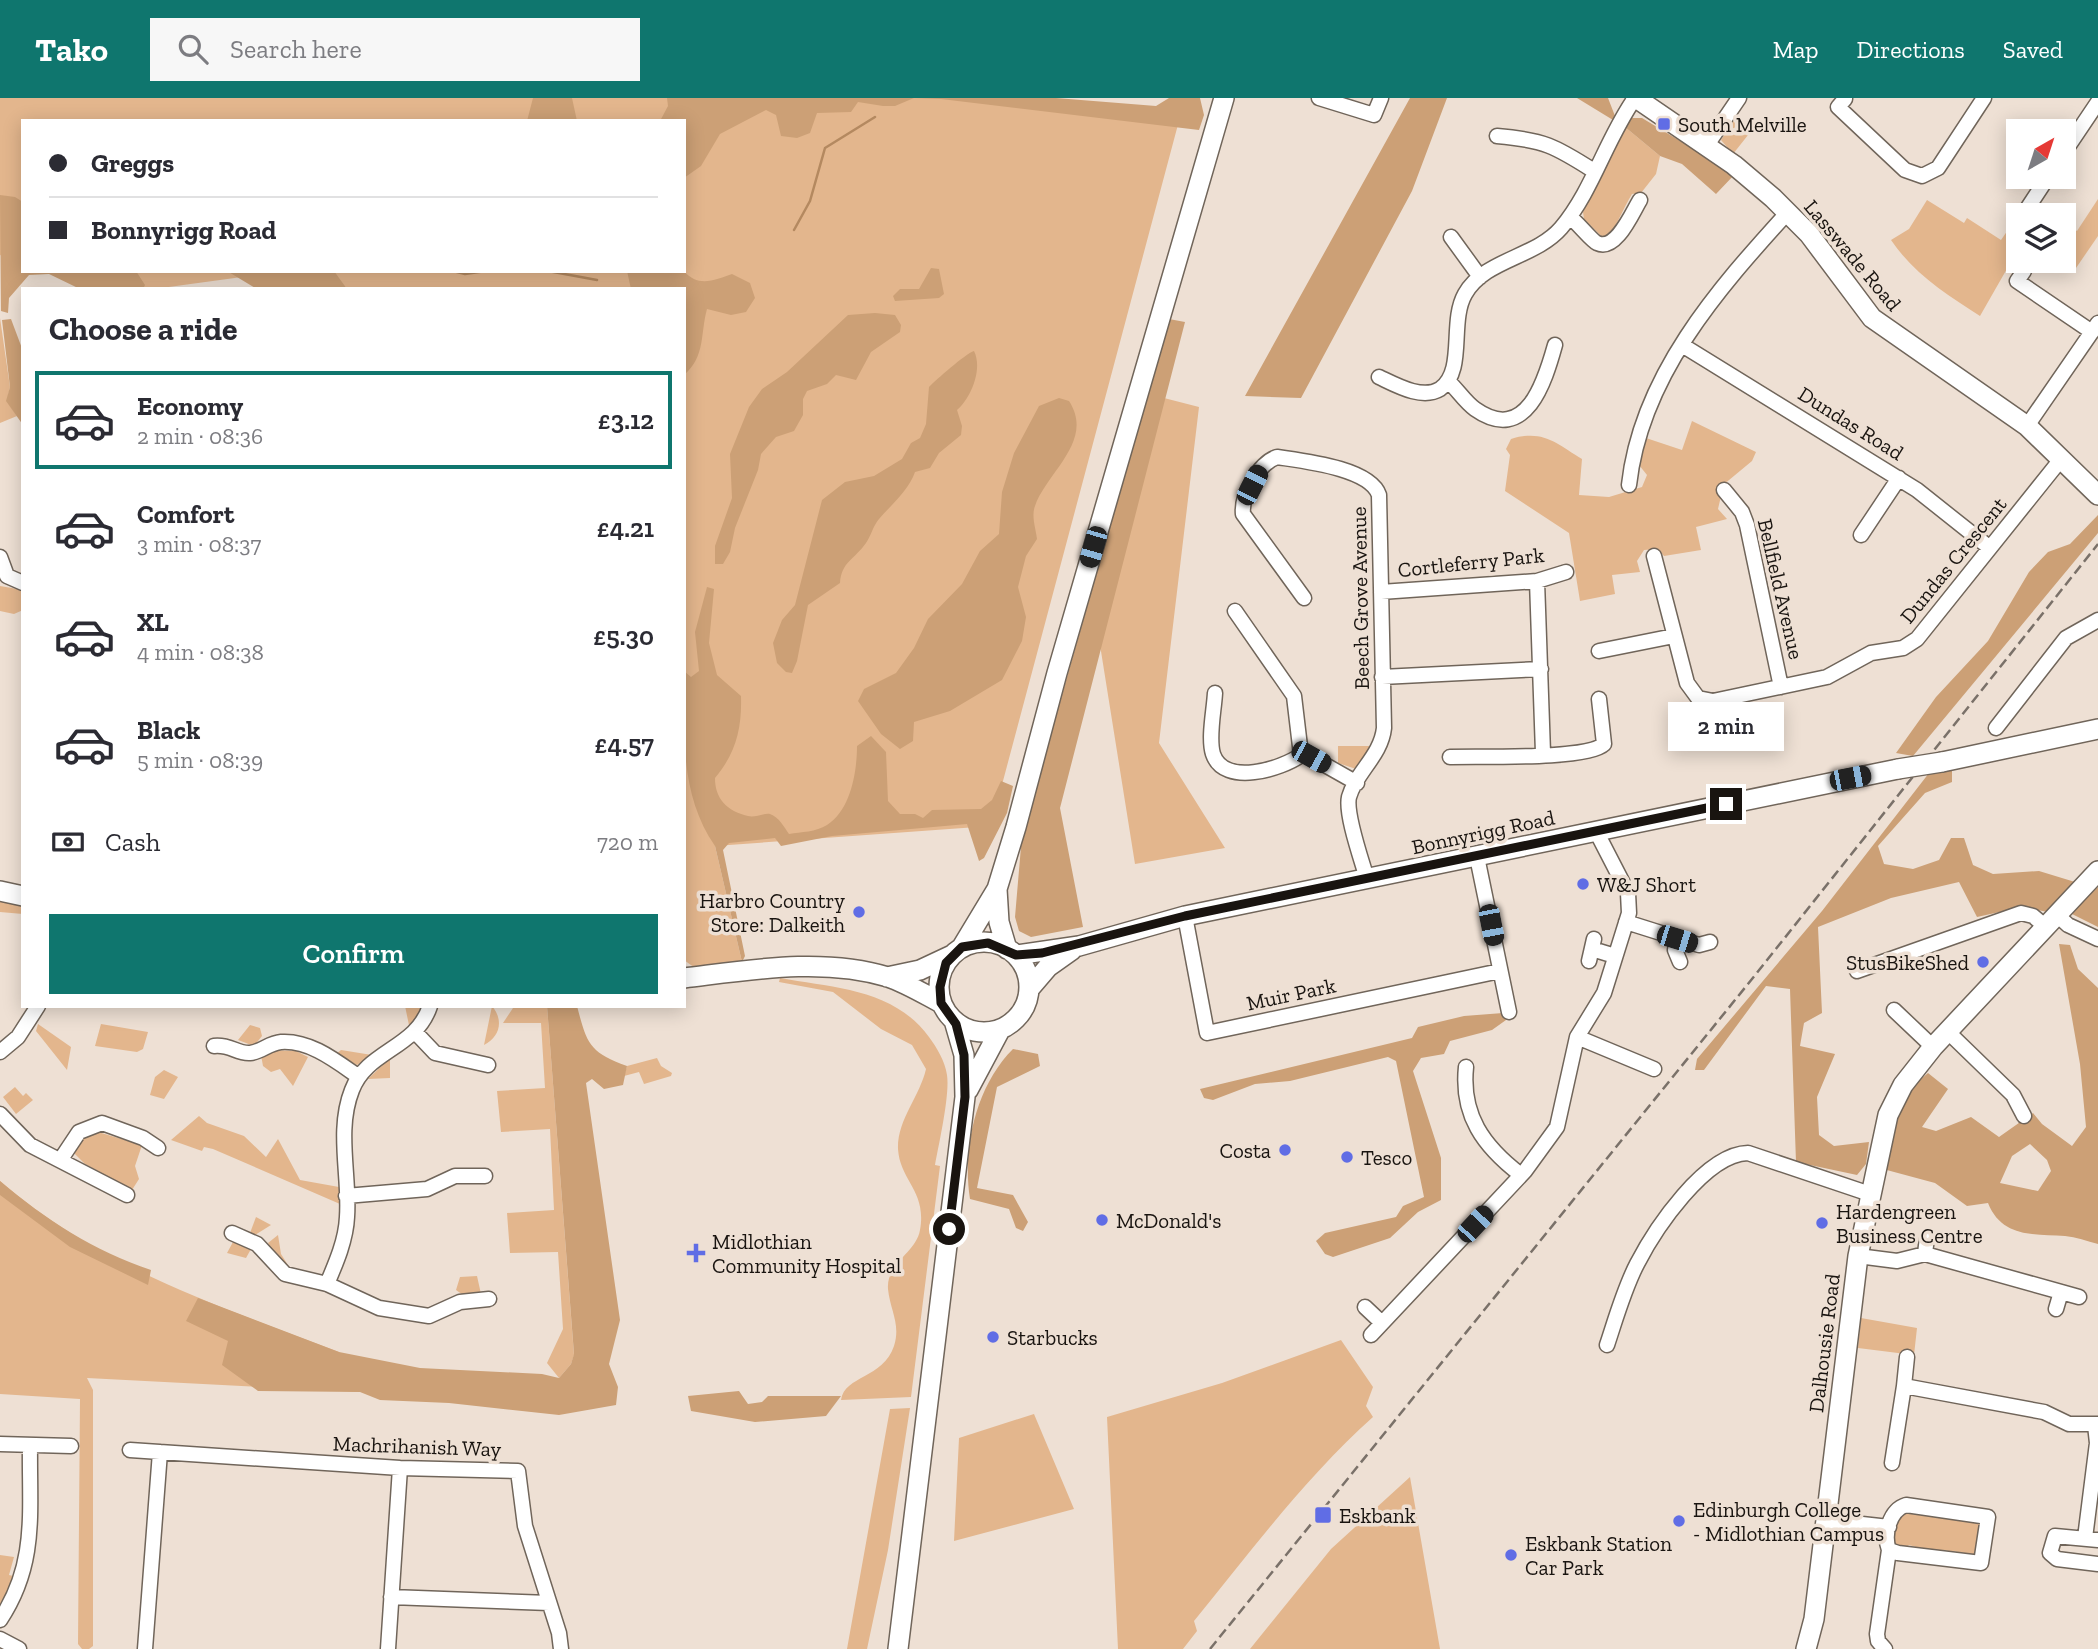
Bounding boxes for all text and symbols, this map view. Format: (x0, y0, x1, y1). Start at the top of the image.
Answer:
search box (150, 18, 640, 81)
text: Tako (35, 30, 108, 69)
icon: search (174, 30, 212, 68)
text: Search here (230, 33, 362, 65)
text: Map (1773, 35, 1819, 64)
text: Directions (1857, 35, 1965, 64)
text: Saved (2003, 35, 2063, 64)
place label: South Melville (1678, 112, 1807, 137)
marker: South Melville (1656, 116, 1672, 132)
north arrow (2006, 119, 2076, 189)
map controls (2006, 119, 2076, 273)
text: Greggs (91, 147, 174, 179)
street label: Lasswade Road (1799, 194, 1907, 316)
button: layers (2006, 203, 2076, 273)
text: Bonnyrigg Road (91, 214, 276, 246)
text: Choose a ride (49, 310, 237, 348)
street label: Dundas Road (1794, 381, 1909, 465)
icon: car (53, 389, 116, 452)
text: Economy (137, 390, 243, 422)
text: £3.12 (598, 404, 654, 436)
text: 2 min · 08:36 (137, 422, 263, 450)
car (1234, 462, 1271, 508)
street label: Dundas Crescent (1894, 492, 2012, 628)
icon: car (53, 497, 116, 560)
text: Comfort (137, 498, 234, 530)
street label: Beech Grove Avenue (1346, 506, 1374, 690)
text: £4.21 (597, 512, 654, 544)
street label: Bellfield Avenue (1753, 516, 1809, 662)
car (1078, 524, 1109, 570)
text: 3 min · 08:37 (137, 530, 261, 558)
street label: Cortleferry Park (1397, 542, 1546, 582)
icon: car (53, 605, 116, 668)
text: XL (137, 606, 169, 638)
text: £5.30 (593, 620, 654, 652)
text: 4 min · 08:38 (137, 638, 264, 666)
callout: 2 min (1668, 702, 1784, 752)
text: 2 min (1697, 712, 1755, 740)
icon: car (53, 713, 116, 776)
text: Black (137, 714, 200, 746)
text: £4.57 (595, 728, 654, 760)
car (1288, 738, 1335, 776)
text: 5 min · 08:39 (137, 746, 263, 774)
car (1828, 764, 1873, 792)
route end (1710, 788, 1742, 820)
street label: Bonnyrigg Road (1409, 805, 1557, 859)
icon: cash (49, 823, 87, 861)
text: Cash (105, 826, 160, 858)
text: 720 m (597, 828, 658, 856)
place label: W&J Short (1597, 872, 1696, 897)
marker: W&J Short (1575, 876, 1591, 892)
place label: Harbro Country Store: Dalkeith (699, 888, 845, 937)
car (1477, 902, 1506, 948)
marker: Harbro Country Store: Dalkeith (851, 904, 867, 920)
button: Confirm (49, 914, 658, 994)
car (1654, 923, 1701, 955)
place label: StusBikeShed (1846, 950, 1969, 975)
marker: StusBikeShed (1975, 954, 1991, 970)
street label: Muir Park (1244, 972, 1338, 1016)
place label: Costa (1220, 1138, 1271, 1163)
marker: Costa (1277, 1142, 1293, 1158)
place label: Tesco (1361, 1145, 1412, 1170)
marker: Tesco (1339, 1149, 1355, 1165)
place label: Hardengreen Business Centre (1836, 1199, 1983, 1248)
car (1453, 1201, 1498, 1247)
place label: McDonald's (1116, 1208, 1221, 1233)
marker: McDonald's (1094, 1212, 1110, 1228)
route start (933, 1213, 965, 1245)
marker: Hardengreen Business Centre (1814, 1215, 1830, 1231)
place label: Midlothian Community Hospital (712, 1229, 902, 1278)
marker: Midlothian Community Hospital (686, 1243, 706, 1263)
street label: Dalhousie Road (1803, 1272, 1845, 1414)
place label: Starbucks (1007, 1325, 1098, 1350)
marker: Starbucks (985, 1329, 1001, 1345)
street label: Machrihanish Way (332, 1431, 502, 1461)
place label: Edinburgh College - Midlothian Campus (1693, 1497, 1884, 1546)
place label: Eskbank (1339, 1503, 1416, 1528)
marker: Eskbank (1313, 1505, 1333, 1525)
marker: Edinburgh College - Midlothian Campus (1671, 1513, 1687, 1529)
place label: Eskbank Station Car Park (1525, 1531, 1672, 1580)
marker: Eskbank Station Car Park (1503, 1547, 1519, 1563)

